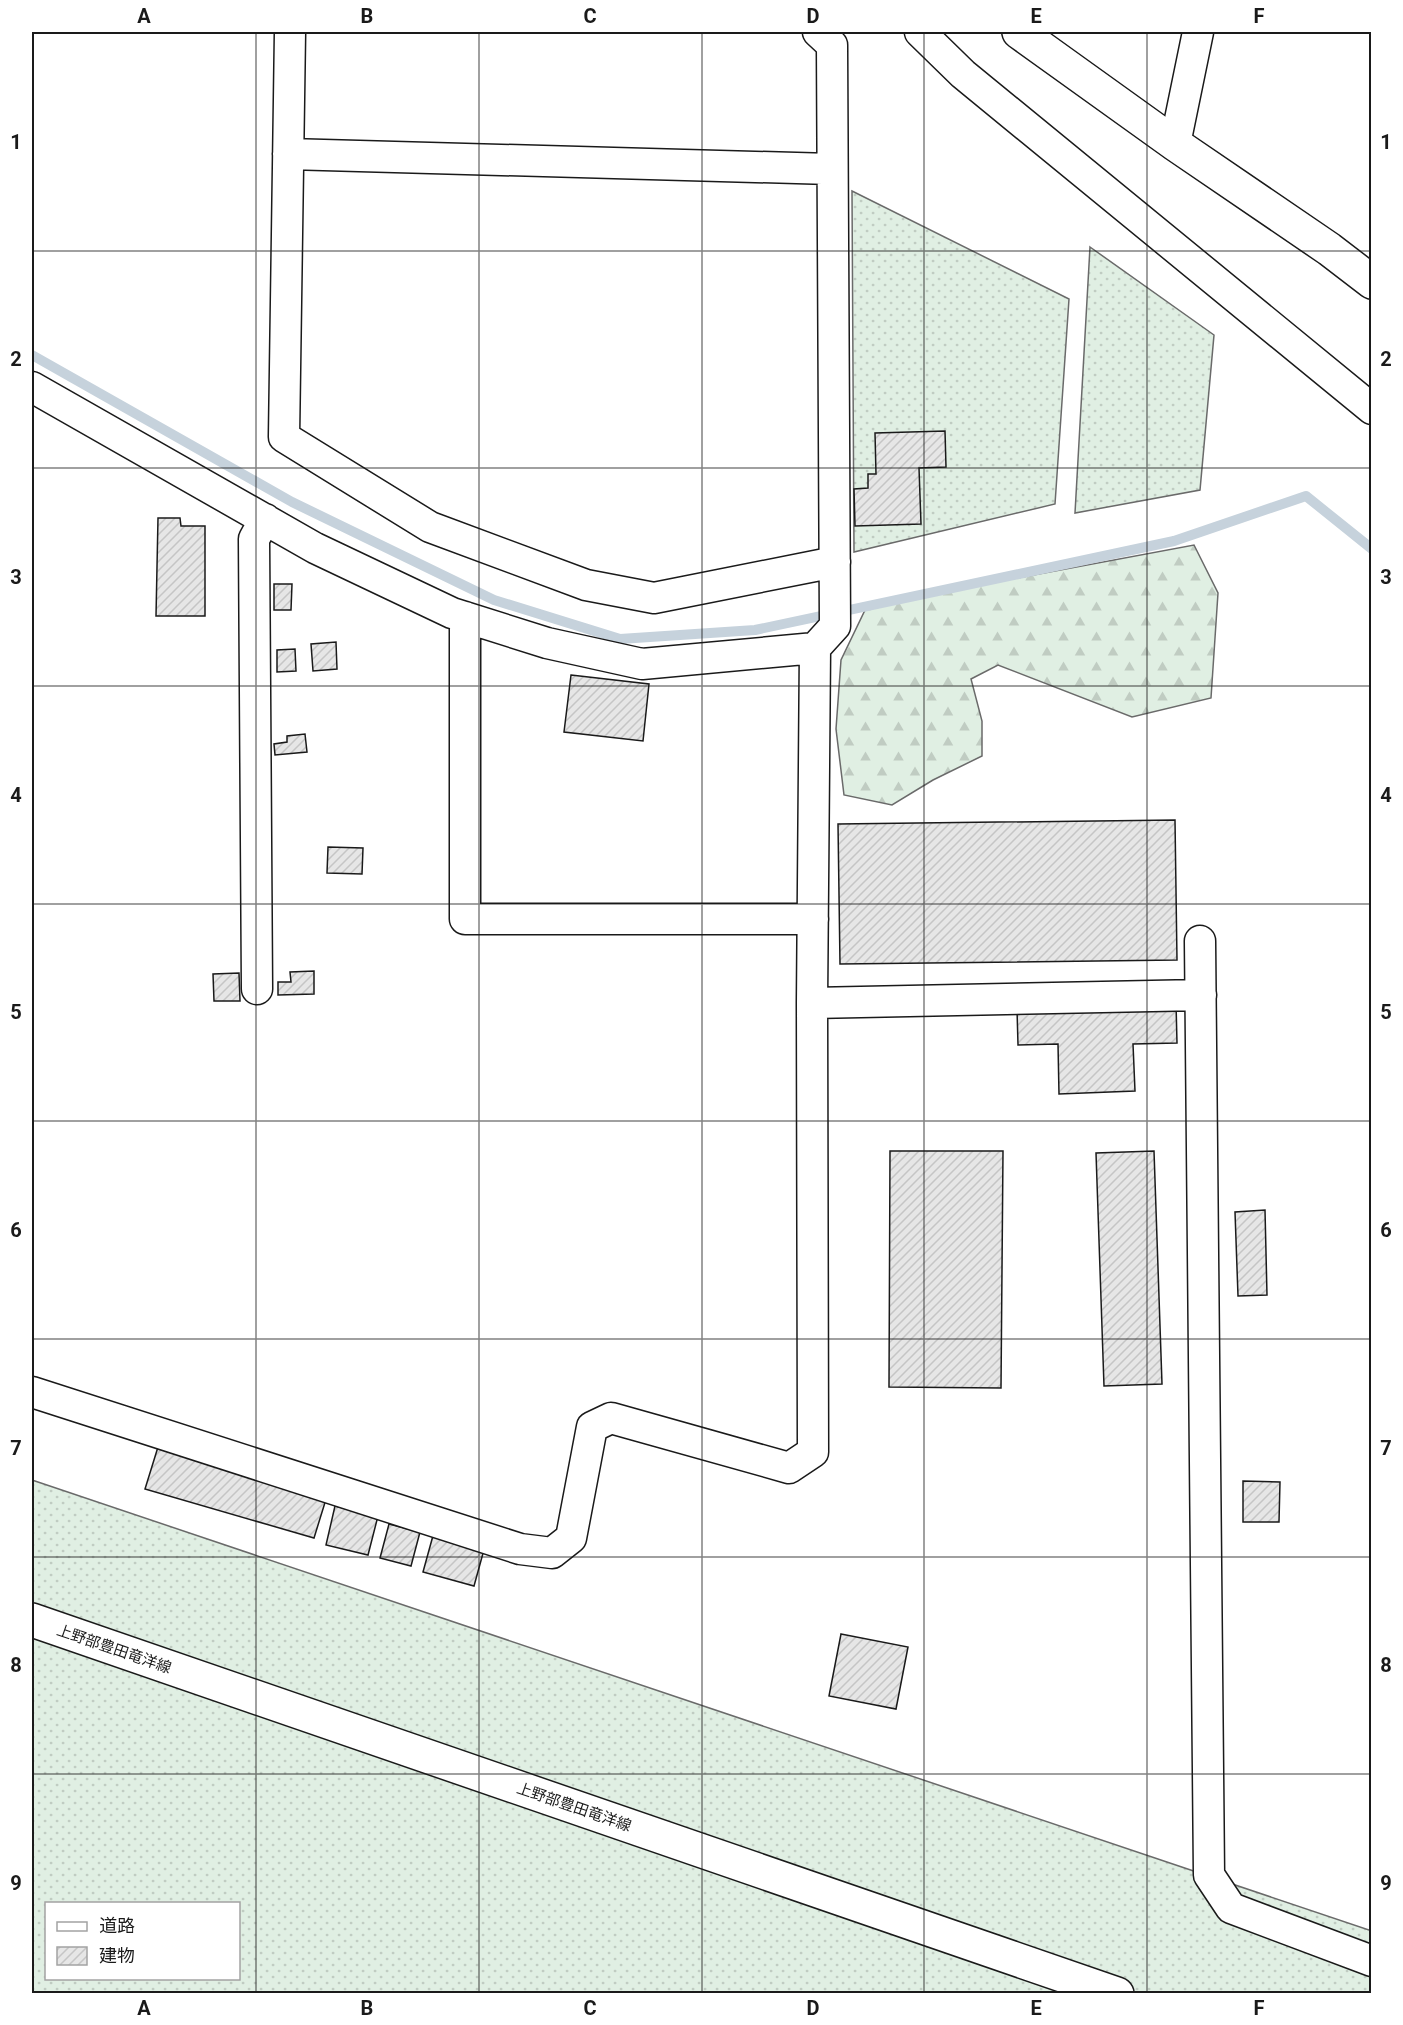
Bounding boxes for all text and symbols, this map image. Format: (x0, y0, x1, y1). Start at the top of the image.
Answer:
text: A (137, 4, 151, 28)
text: B (361, 4, 373, 28)
text: C (583, 4, 597, 28)
text: D (807, 4, 820, 28)
text: E (1030, 4, 1042, 28)
text: F (1254, 4, 1265, 28)
text: 1 (10, 130, 22, 154)
text: 1 (1380, 130, 1392, 154)
text: 2 (10, 347, 22, 371)
text: 2 (1380, 347, 1392, 371)
text: 3 (10, 565, 22, 589)
text: 3 (1380, 565, 1392, 589)
text: 4 (10, 783, 22, 807)
text: 4 (1380, 783, 1392, 807)
text: 5 (10, 1000, 22, 1024)
text: 5 (1380, 1000, 1392, 1024)
text: 6 (10, 1218, 22, 1242)
text: 6 (1380, 1218, 1392, 1242)
text: 7 (10, 1436, 22, 1460)
text: 7 (1380, 1436, 1392, 1460)
street label: 上野部豊田竜洋線 (54, 1621, 174, 1677)
text: 8 (10, 1653, 22, 1677)
text: 8 (1380, 1653, 1392, 1677)
street label: 上野部豊田竜洋線 (514, 1779, 634, 1835)
text: 9 (10, 1871, 22, 1895)
text: 9 (1380, 1871, 1392, 1895)
legend (45, 1902, 240, 1980)
text: 道路 (99, 1915, 135, 1936)
text: 建物 (99, 1945, 135, 1966)
text: A (137, 1996, 151, 2020)
text: B (361, 1996, 373, 2020)
text: C (583, 1996, 597, 2020)
text: D (807, 1996, 820, 2020)
text: E (1030, 1996, 1042, 2020)
text: F (1254, 1996, 1265, 2020)

